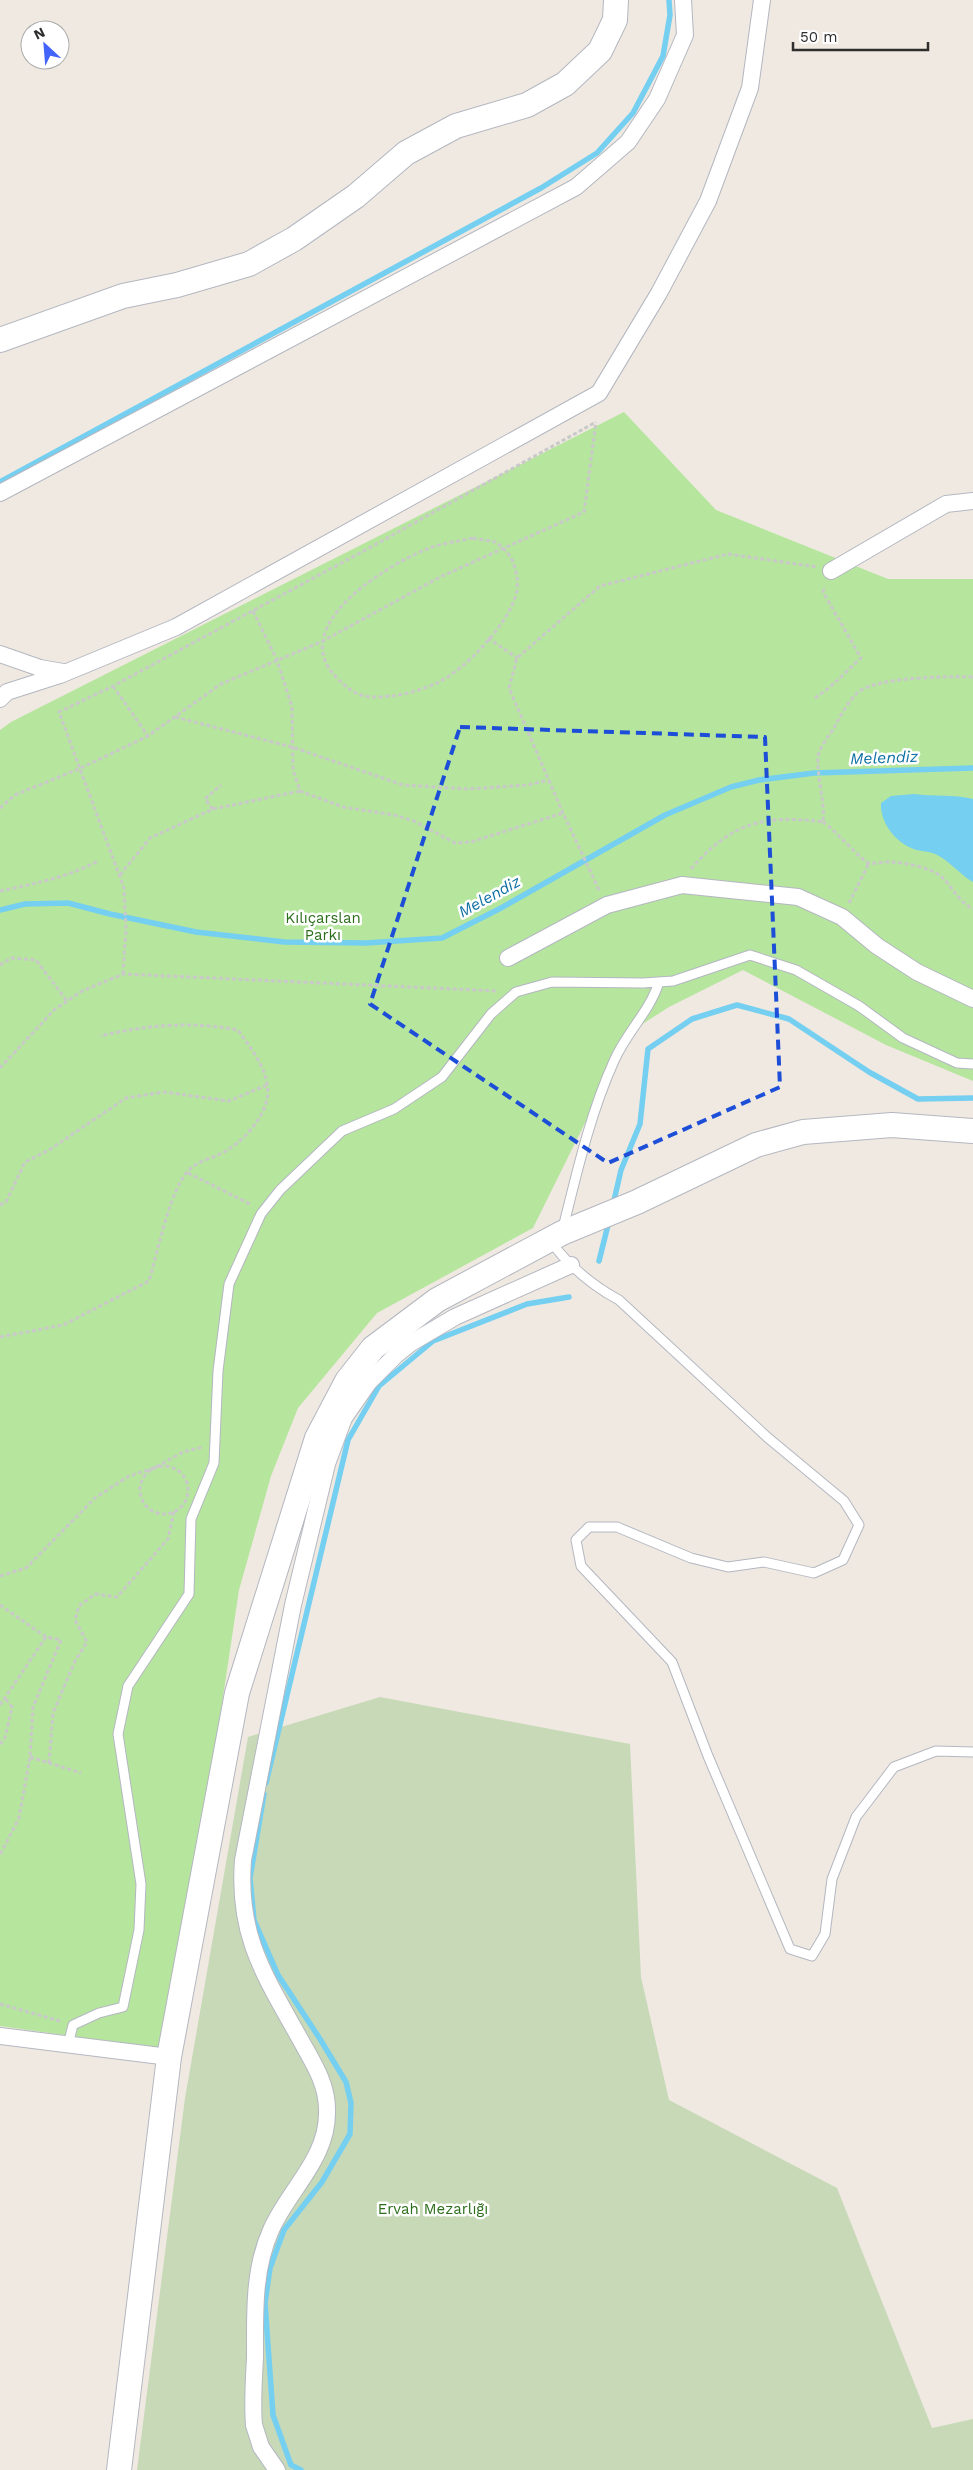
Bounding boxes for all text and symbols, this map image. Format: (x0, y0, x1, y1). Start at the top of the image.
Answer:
north arrow (20, 20, 70, 70)
scale bar (793, 20, 928, 52)
text: N (31, 24, 47, 43)
text: 50 m (800, 28, 837, 46)
water label: Melendiz (850, 747, 919, 768)
water label: Melendiz (455, 871, 524, 921)
park label: Kılıçarslan Parkı (285, 909, 361, 944)
park label: Ervah Mezarlığı (378, 2200, 488, 2218)

